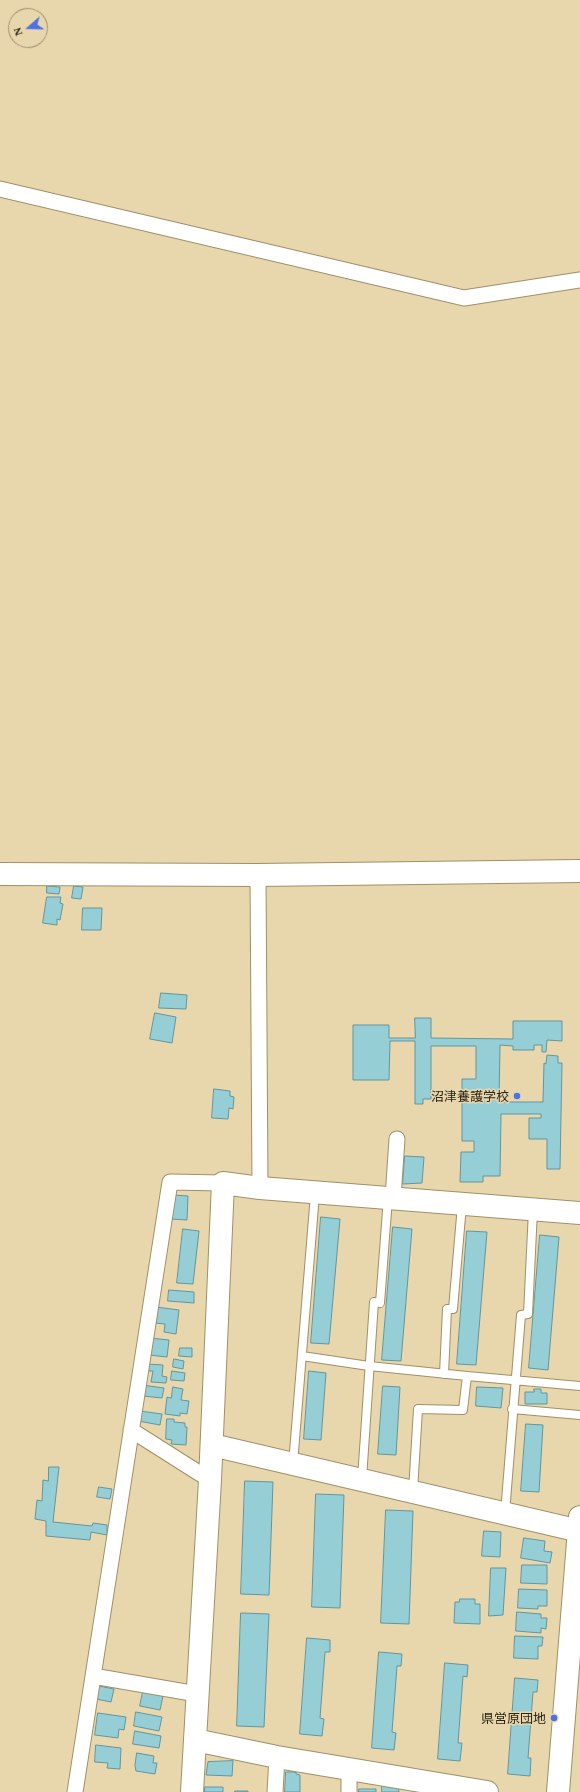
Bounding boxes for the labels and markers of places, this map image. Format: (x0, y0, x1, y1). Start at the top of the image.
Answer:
place label: 沼津養護学校 (431, 1088, 509, 1104)
marker: 沼津養護学校 (512, 1091, 522, 1101)
place label: 県営原団地 (481, 1710, 546, 1726)
marker: 県営原団地 (549, 1713, 559, 1723)

